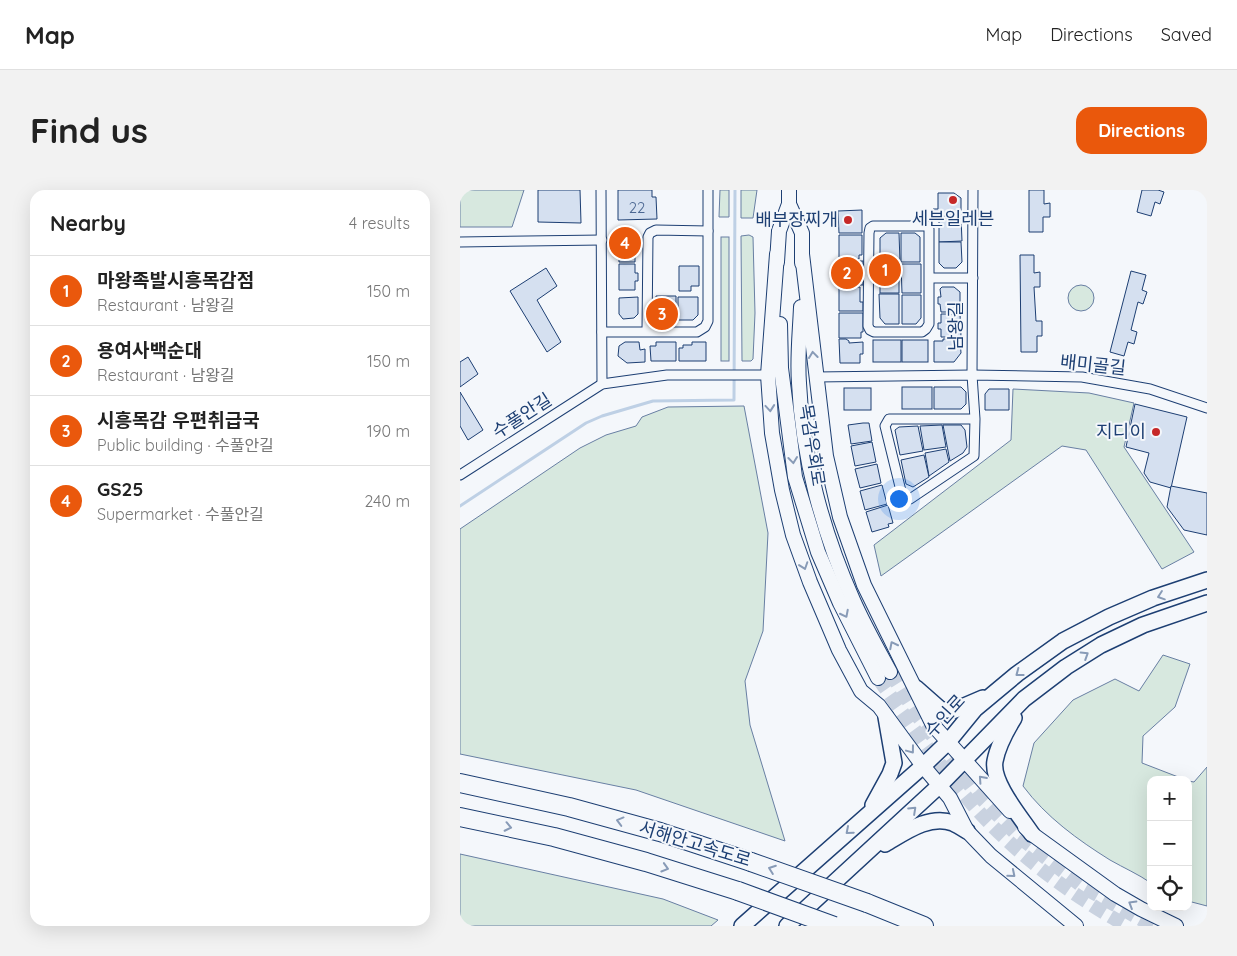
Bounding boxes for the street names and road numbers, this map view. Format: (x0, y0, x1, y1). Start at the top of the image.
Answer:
street label: 남왕길 (944, 301, 967, 351)
street label: 배미골길 (1059, 350, 1127, 379)
street label: 수풀안길 (488, 388, 556, 443)
street label: 목감우회로 (795, 402, 830, 488)
street label: 수인로 (919, 690, 970, 742)
street label: 서해안고속도로 (636, 816, 754, 871)

